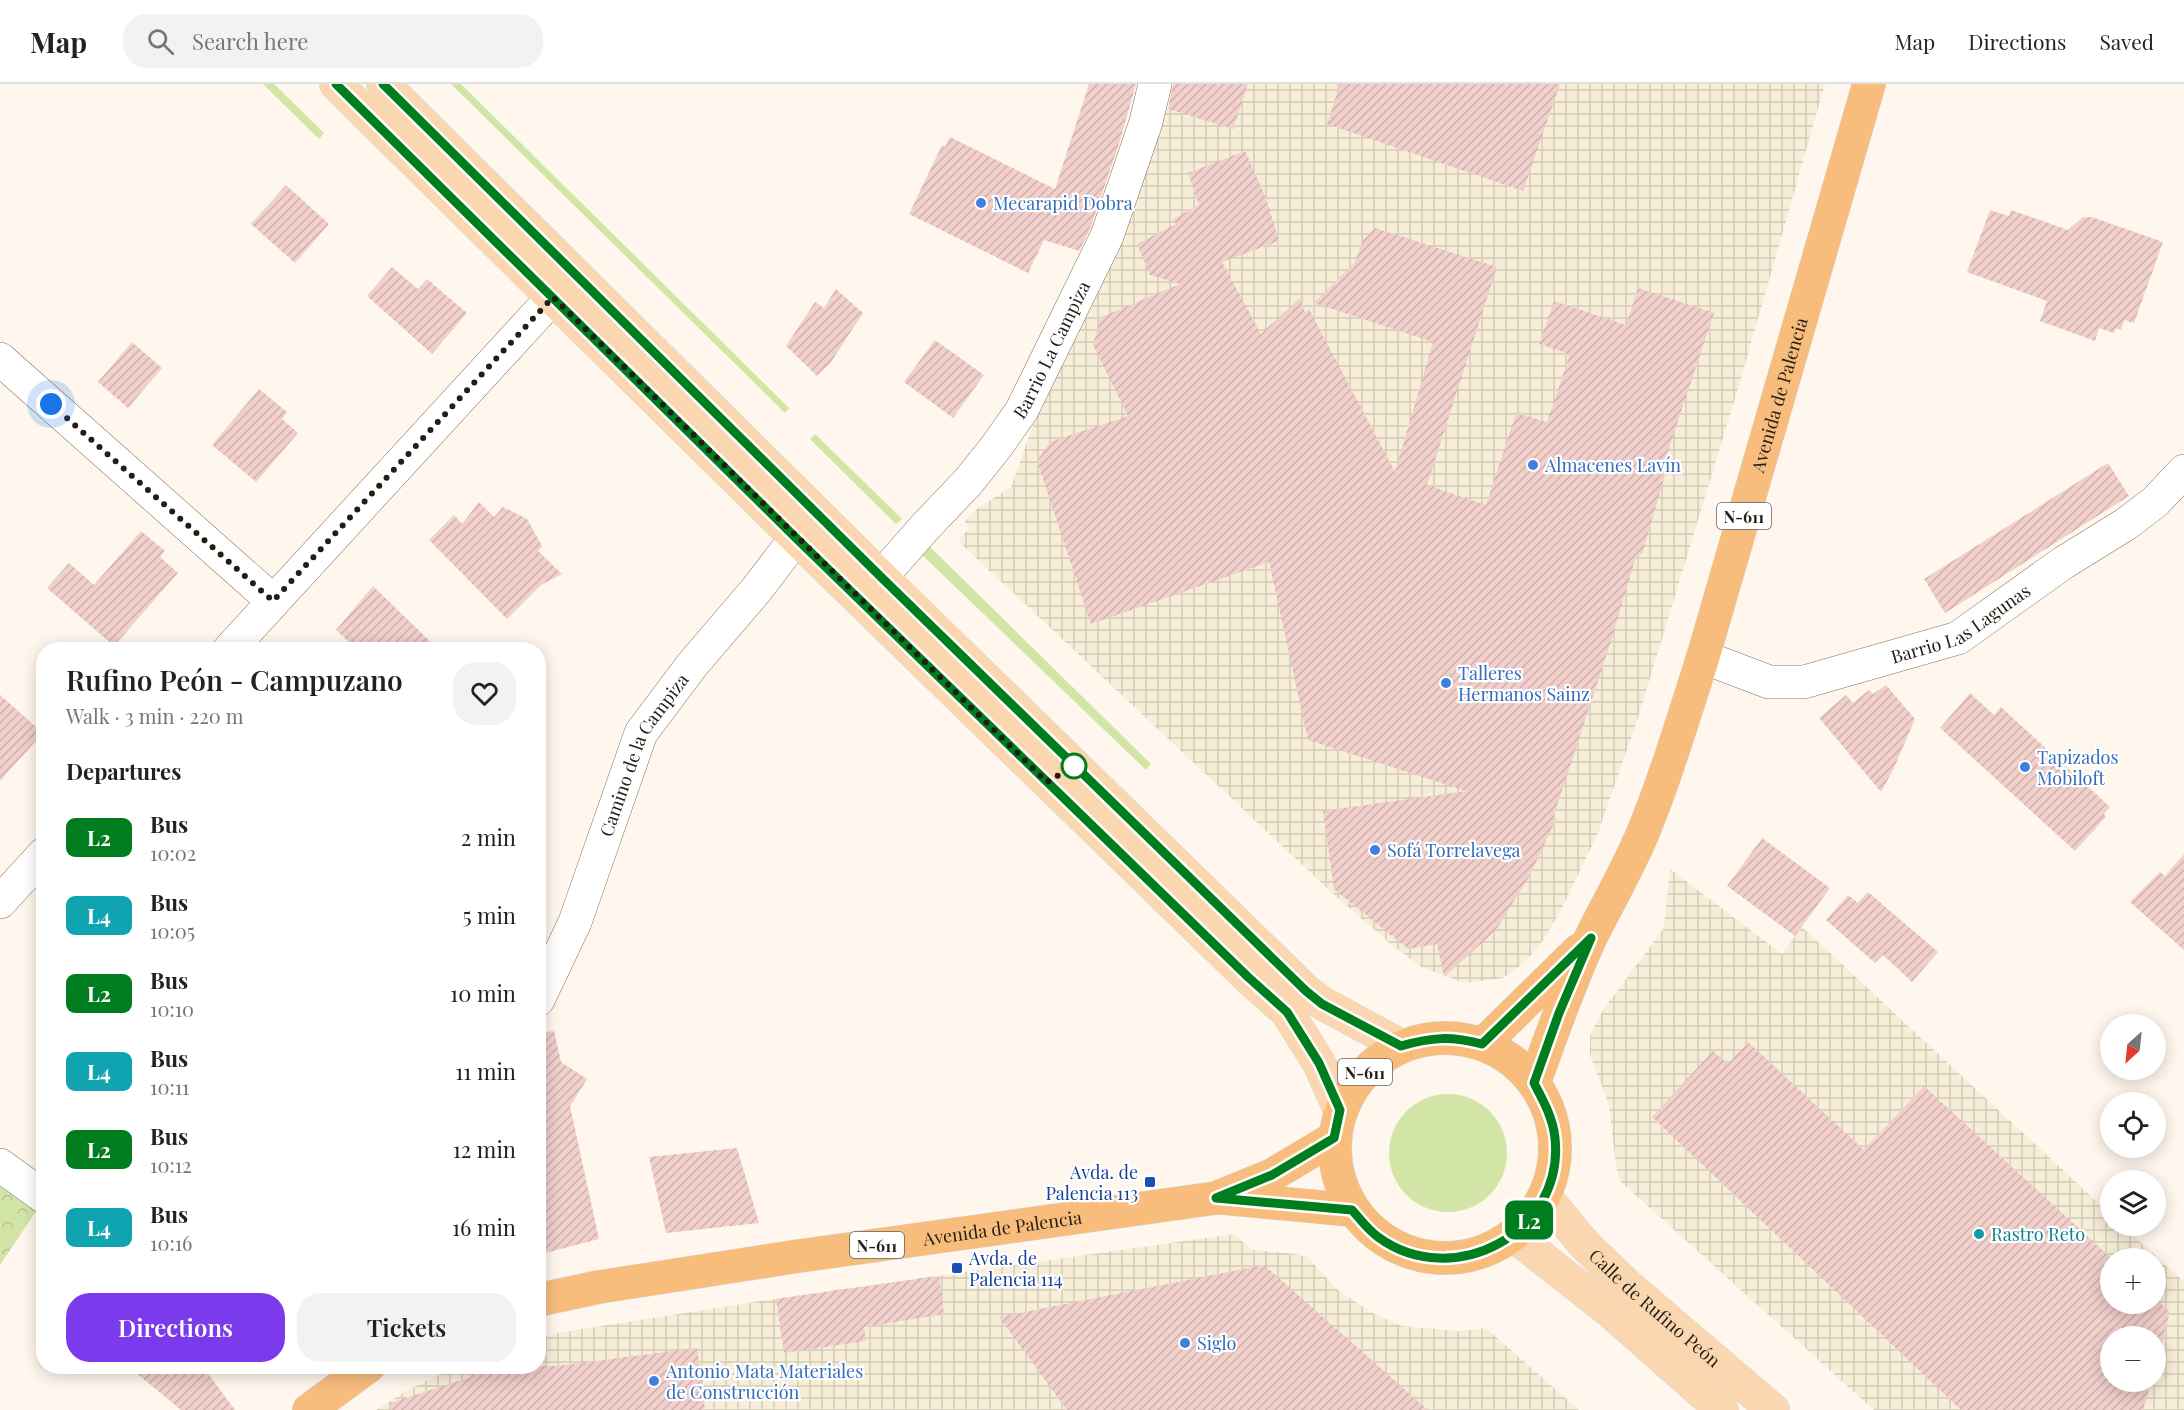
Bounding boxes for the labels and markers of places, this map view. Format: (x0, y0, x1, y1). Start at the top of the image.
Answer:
place label: Mecarapid Dobra (993, 191, 1133, 215)
marker: Mecarapid Dobra (974, 196, 988, 210)
place label: Almacenes Lavín (1544, 453, 1681, 477)
marker: Almacenes Lavín (1526, 458, 1540, 472)
place label: Talleres Hermanos Sainz (1458, 661, 1590, 706)
marker: Talleres Hermanos Sainz (1439, 676, 1453, 690)
place label: Tapizados Mobiloft (2037, 745, 2119, 790)
unlabelled marker (1061, 753, 1087, 779)
marker: Tapizados Mobiloft (2018, 760, 2032, 774)
place label: Sofá Torrelavega (1387, 838, 1520, 862)
marker: Sofá Torrelavega (1368, 843, 1382, 857)
place label: Avda. de Palencia 113 (1045, 1160, 1138, 1205)
marker: Avda. de Palencia 113 (1143, 1175, 1157, 1189)
place label: Rastro Reto (1991, 1222, 2085, 1246)
marker: Rastro Reto (1972, 1227, 1986, 1241)
place label: Avda. de Palencia 114 (968, 1246, 1063, 1291)
marker: Avda. de Palencia 114 (950, 1261, 964, 1275)
place label: Siglo (1197, 1331, 1236, 1355)
marker: Siglo (1178, 1336, 1192, 1350)
place label: Antonio Mata Materiales de Construcción (665, 1359, 863, 1404)
marker: Antonio Mata Materiales de Construcción (647, 1374, 661, 1388)

